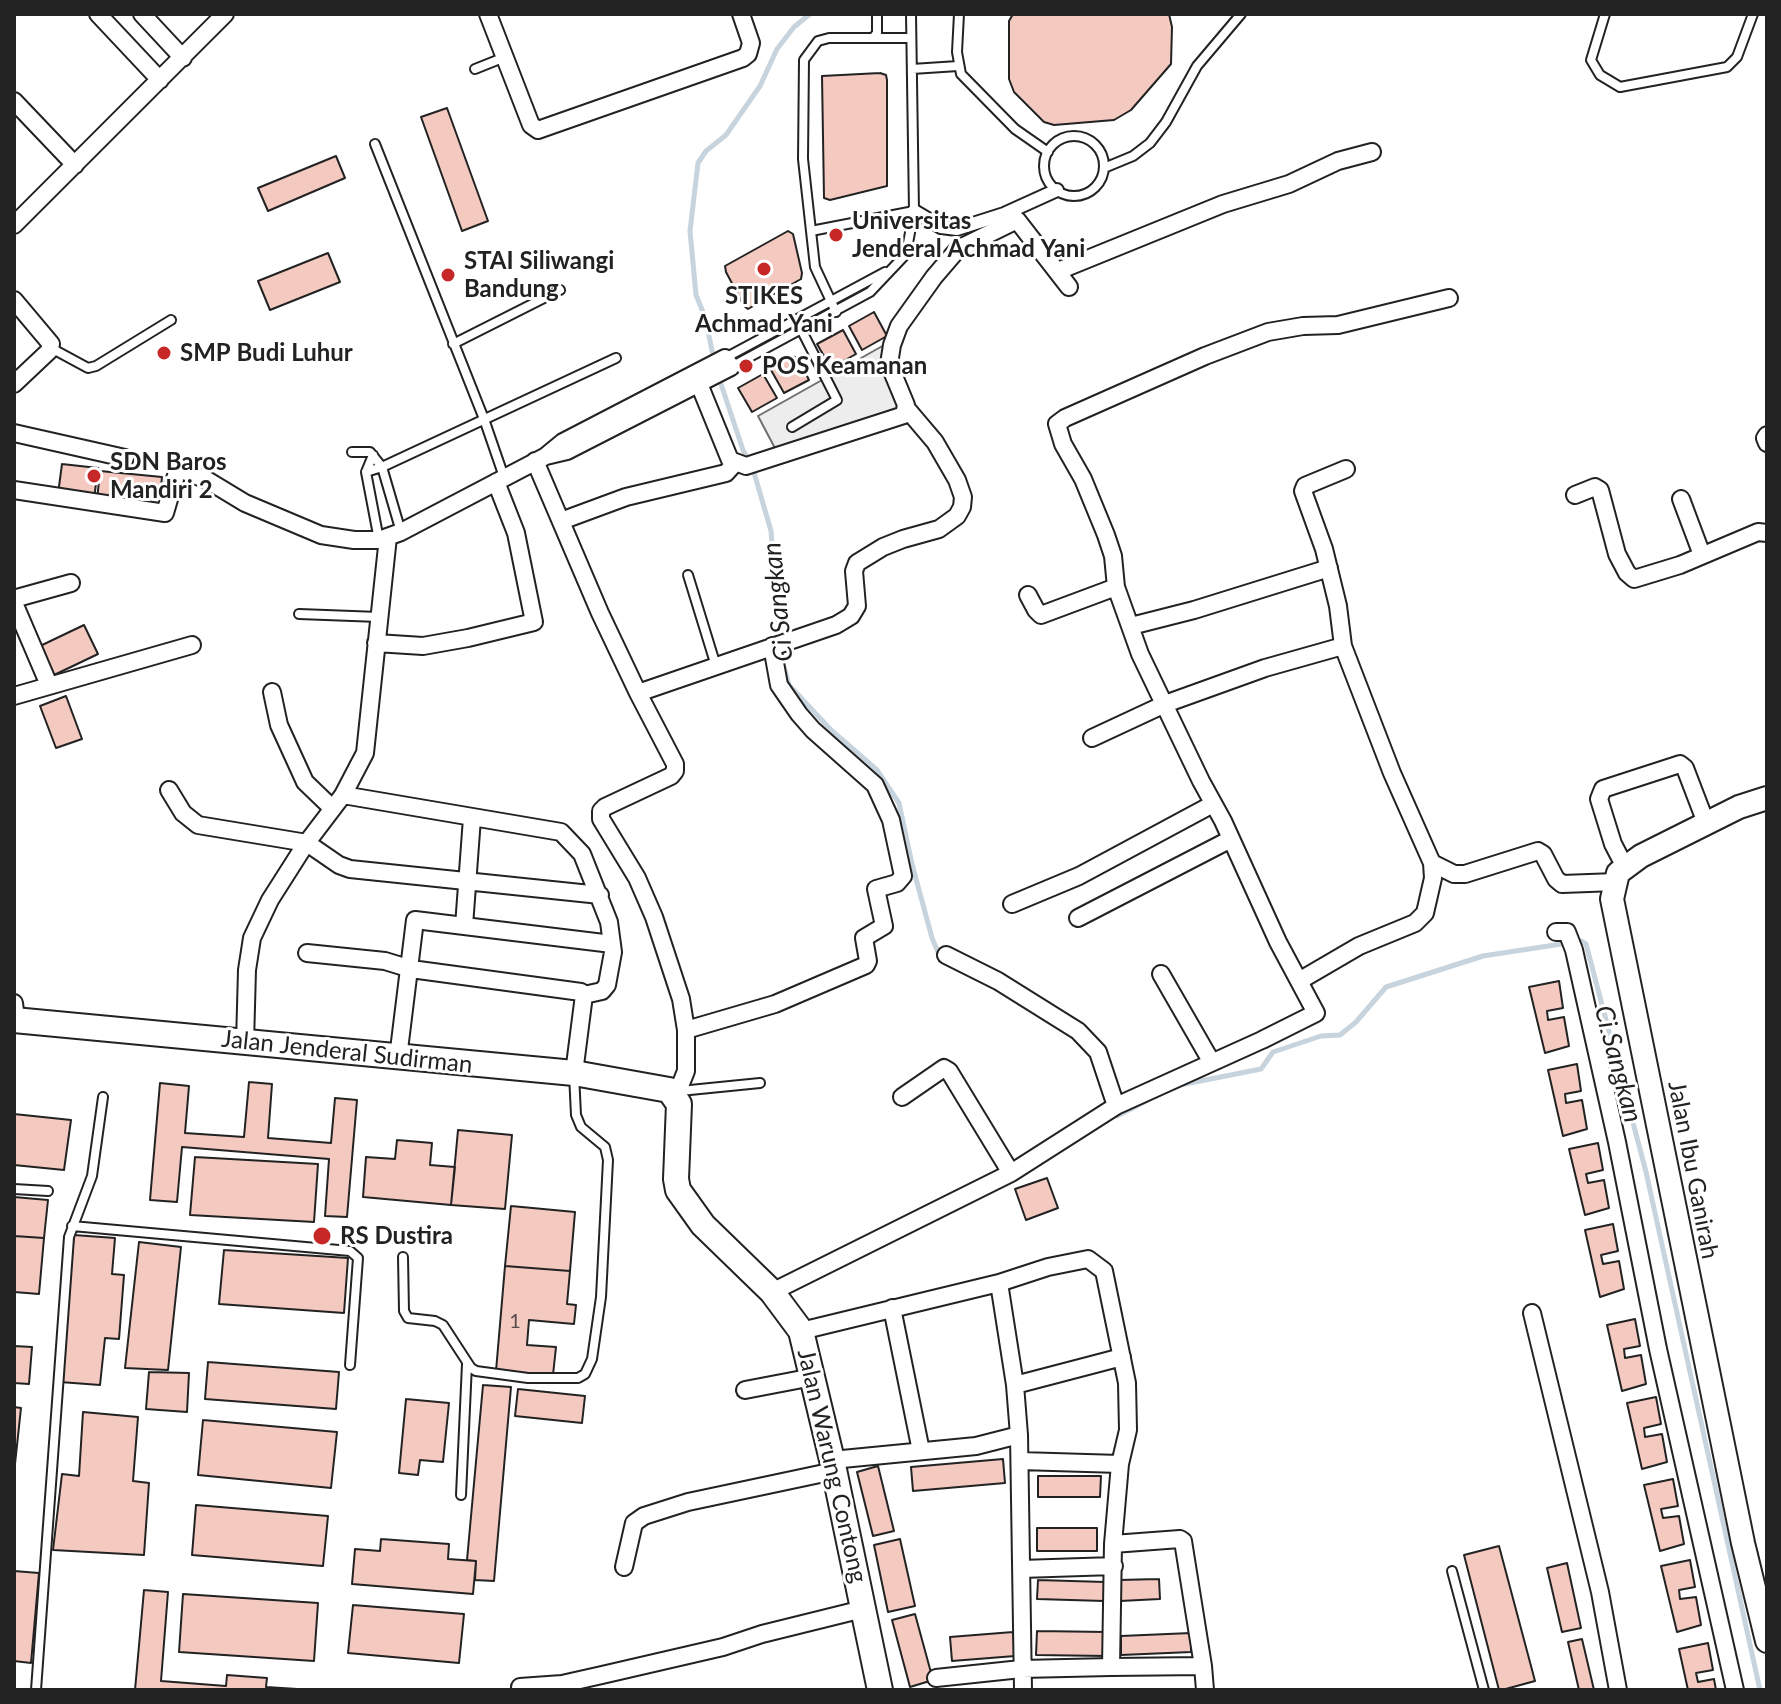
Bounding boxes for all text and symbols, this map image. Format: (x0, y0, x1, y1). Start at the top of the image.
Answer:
place label: Universitas Jenderal Achmad Yani (852, 207, 1085, 263)
marker: Universitas Jenderal Achmad Yani (827, 226, 845, 244)
place label: STAI Siliwangi Bandung (464, 247, 614, 303)
marker: STIKES Achmad Yani (755, 260, 773, 278)
marker: STAI Siliwangi Bandung (439, 266, 457, 284)
place label: STIKES Achmad Yani (695, 282, 833, 338)
place label: SMP Budi Luhur (180, 339, 353, 367)
marker: SMP Budi Luhur (155, 344, 173, 362)
place label: POS Keamanan (762, 352, 927, 380)
marker: POS Keamanan (737, 357, 755, 375)
place label: SDN Baros Mandiri 2 (110, 448, 226, 504)
marker: SDN Baros Mandiri 2 (85, 467, 103, 485)
water label: Ci Sangkan (756, 541, 800, 663)
water label: Ci Sangkan (1587, 1002, 1649, 1126)
street label: Jalan Jenderal Sudirman (220, 1025, 474, 1079)
street label: Jalan Ibu Ganirah (1662, 1079, 1724, 1261)
place label: RS Dustira (340, 1222, 453, 1250)
marker: RS Dustira (311, 1225, 333, 1247)
house number: 1 (509, 1310, 521, 1334)
street label: Jalan Warung Contong (791, 1346, 873, 1586)

